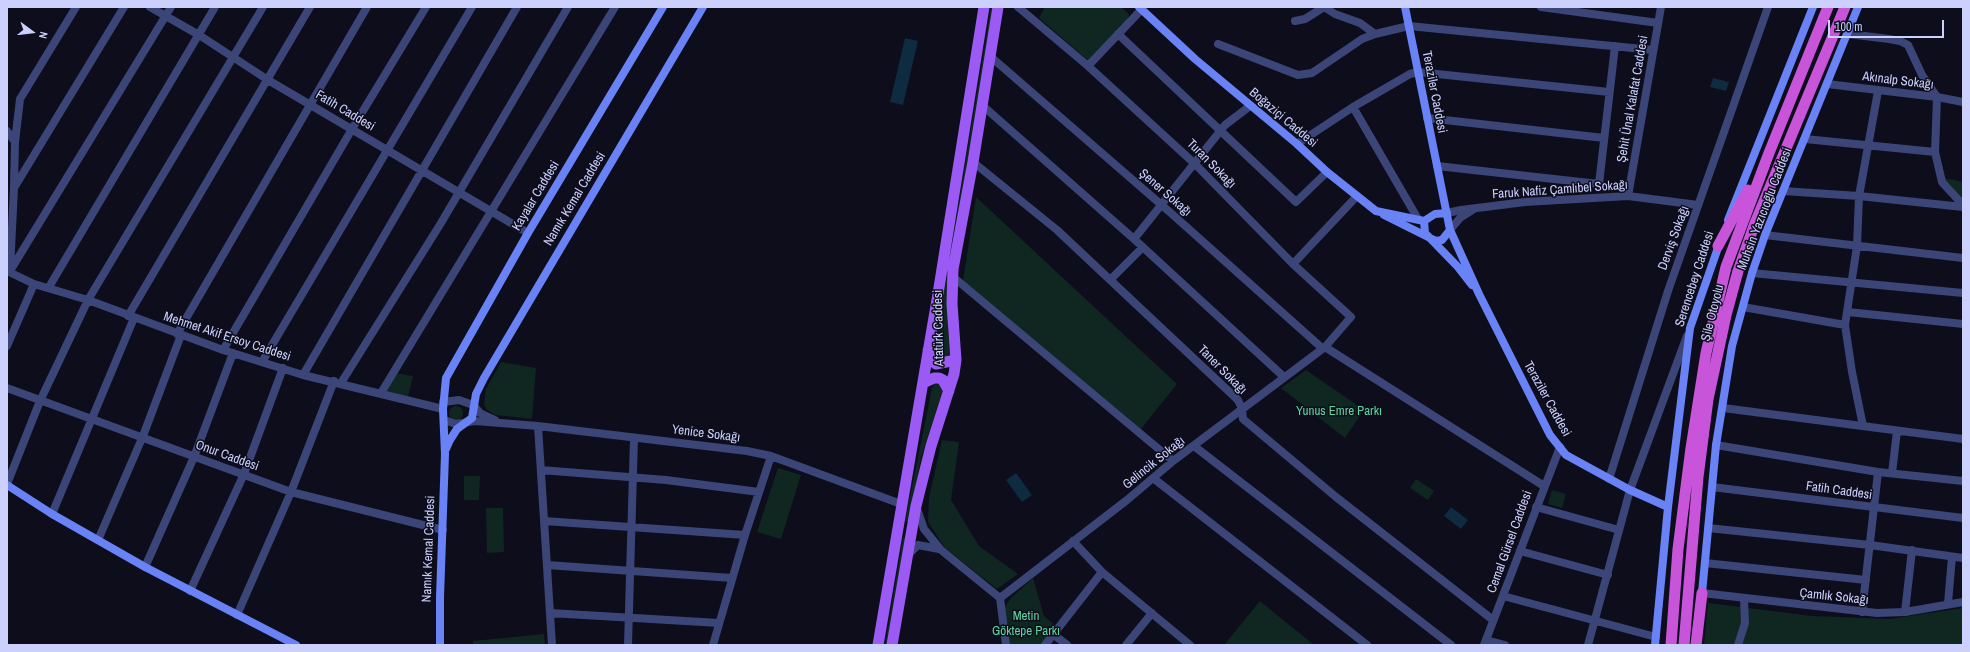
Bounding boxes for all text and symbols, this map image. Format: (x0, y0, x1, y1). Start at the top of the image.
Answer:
north arrow (12, 12, 52, 52)
scale bar (1830, 12, 1946, 38)
text: 100 m (1835, 19, 1862, 35)
text: N (36, 30, 51, 40)
street label: Şehit Ünal Kalafat Caddesi (1614, 34, 1652, 164)
street label: Teraziler Caddesi (1418, 50, 1450, 134)
street label: Akınalp Sokağı (1861, 69, 1935, 93)
street label: Boğaziçi Caddesi (1246, 85, 1320, 151)
street label: Fatih Caddesi (313, 87, 377, 135)
street label: Turan Sokağı (1183, 136, 1239, 192)
street label: Muhsin Yazıcıoğlu Caddesi (1734, 146, 1796, 272)
street label: Namık Kemal Caddesi (541, 149, 609, 249)
street label: Kayalar Caddesi (509, 158, 563, 234)
street label: Şener Sokağı (1136, 166, 1194, 220)
street label: Faruk Nafiz Çamlıbel Sokağı (1492, 177, 1628, 203)
street label: Derviş Sokağı (1655, 204, 1693, 272)
street label: Serencebey Caddesi (1672, 229, 1718, 329)
street label: Şile Otoyolu (1698, 283, 1728, 343)
street label: Atatürk Caddesi (931, 290, 947, 366)
street label: Mehmet Akif Ersoy Caddesi (161, 309, 293, 365)
street label: Taner Sokağı (1194, 342, 1250, 398)
street label: Teraziler Caddesi (1520, 359, 1574, 439)
park label: Yunus Emre Parkı (1296, 404, 1382, 420)
street label: Yenice Sokağı (671, 422, 741, 446)
street label: Gelincik Sokağı (1120, 433, 1188, 493)
street label: Onur Caddesi (193, 437, 261, 475)
street label: Fatih Caddesi (1805, 479, 1873, 503)
street label: Cemal Gürsel Caddesi (1484, 489, 1536, 595)
street label: Namık Kemal Caddesi (419, 495, 439, 603)
street label: Çamlık Sokağı (1799, 586, 1869, 608)
park label: Metin Göktepe Parkı (992, 609, 1060, 640)

